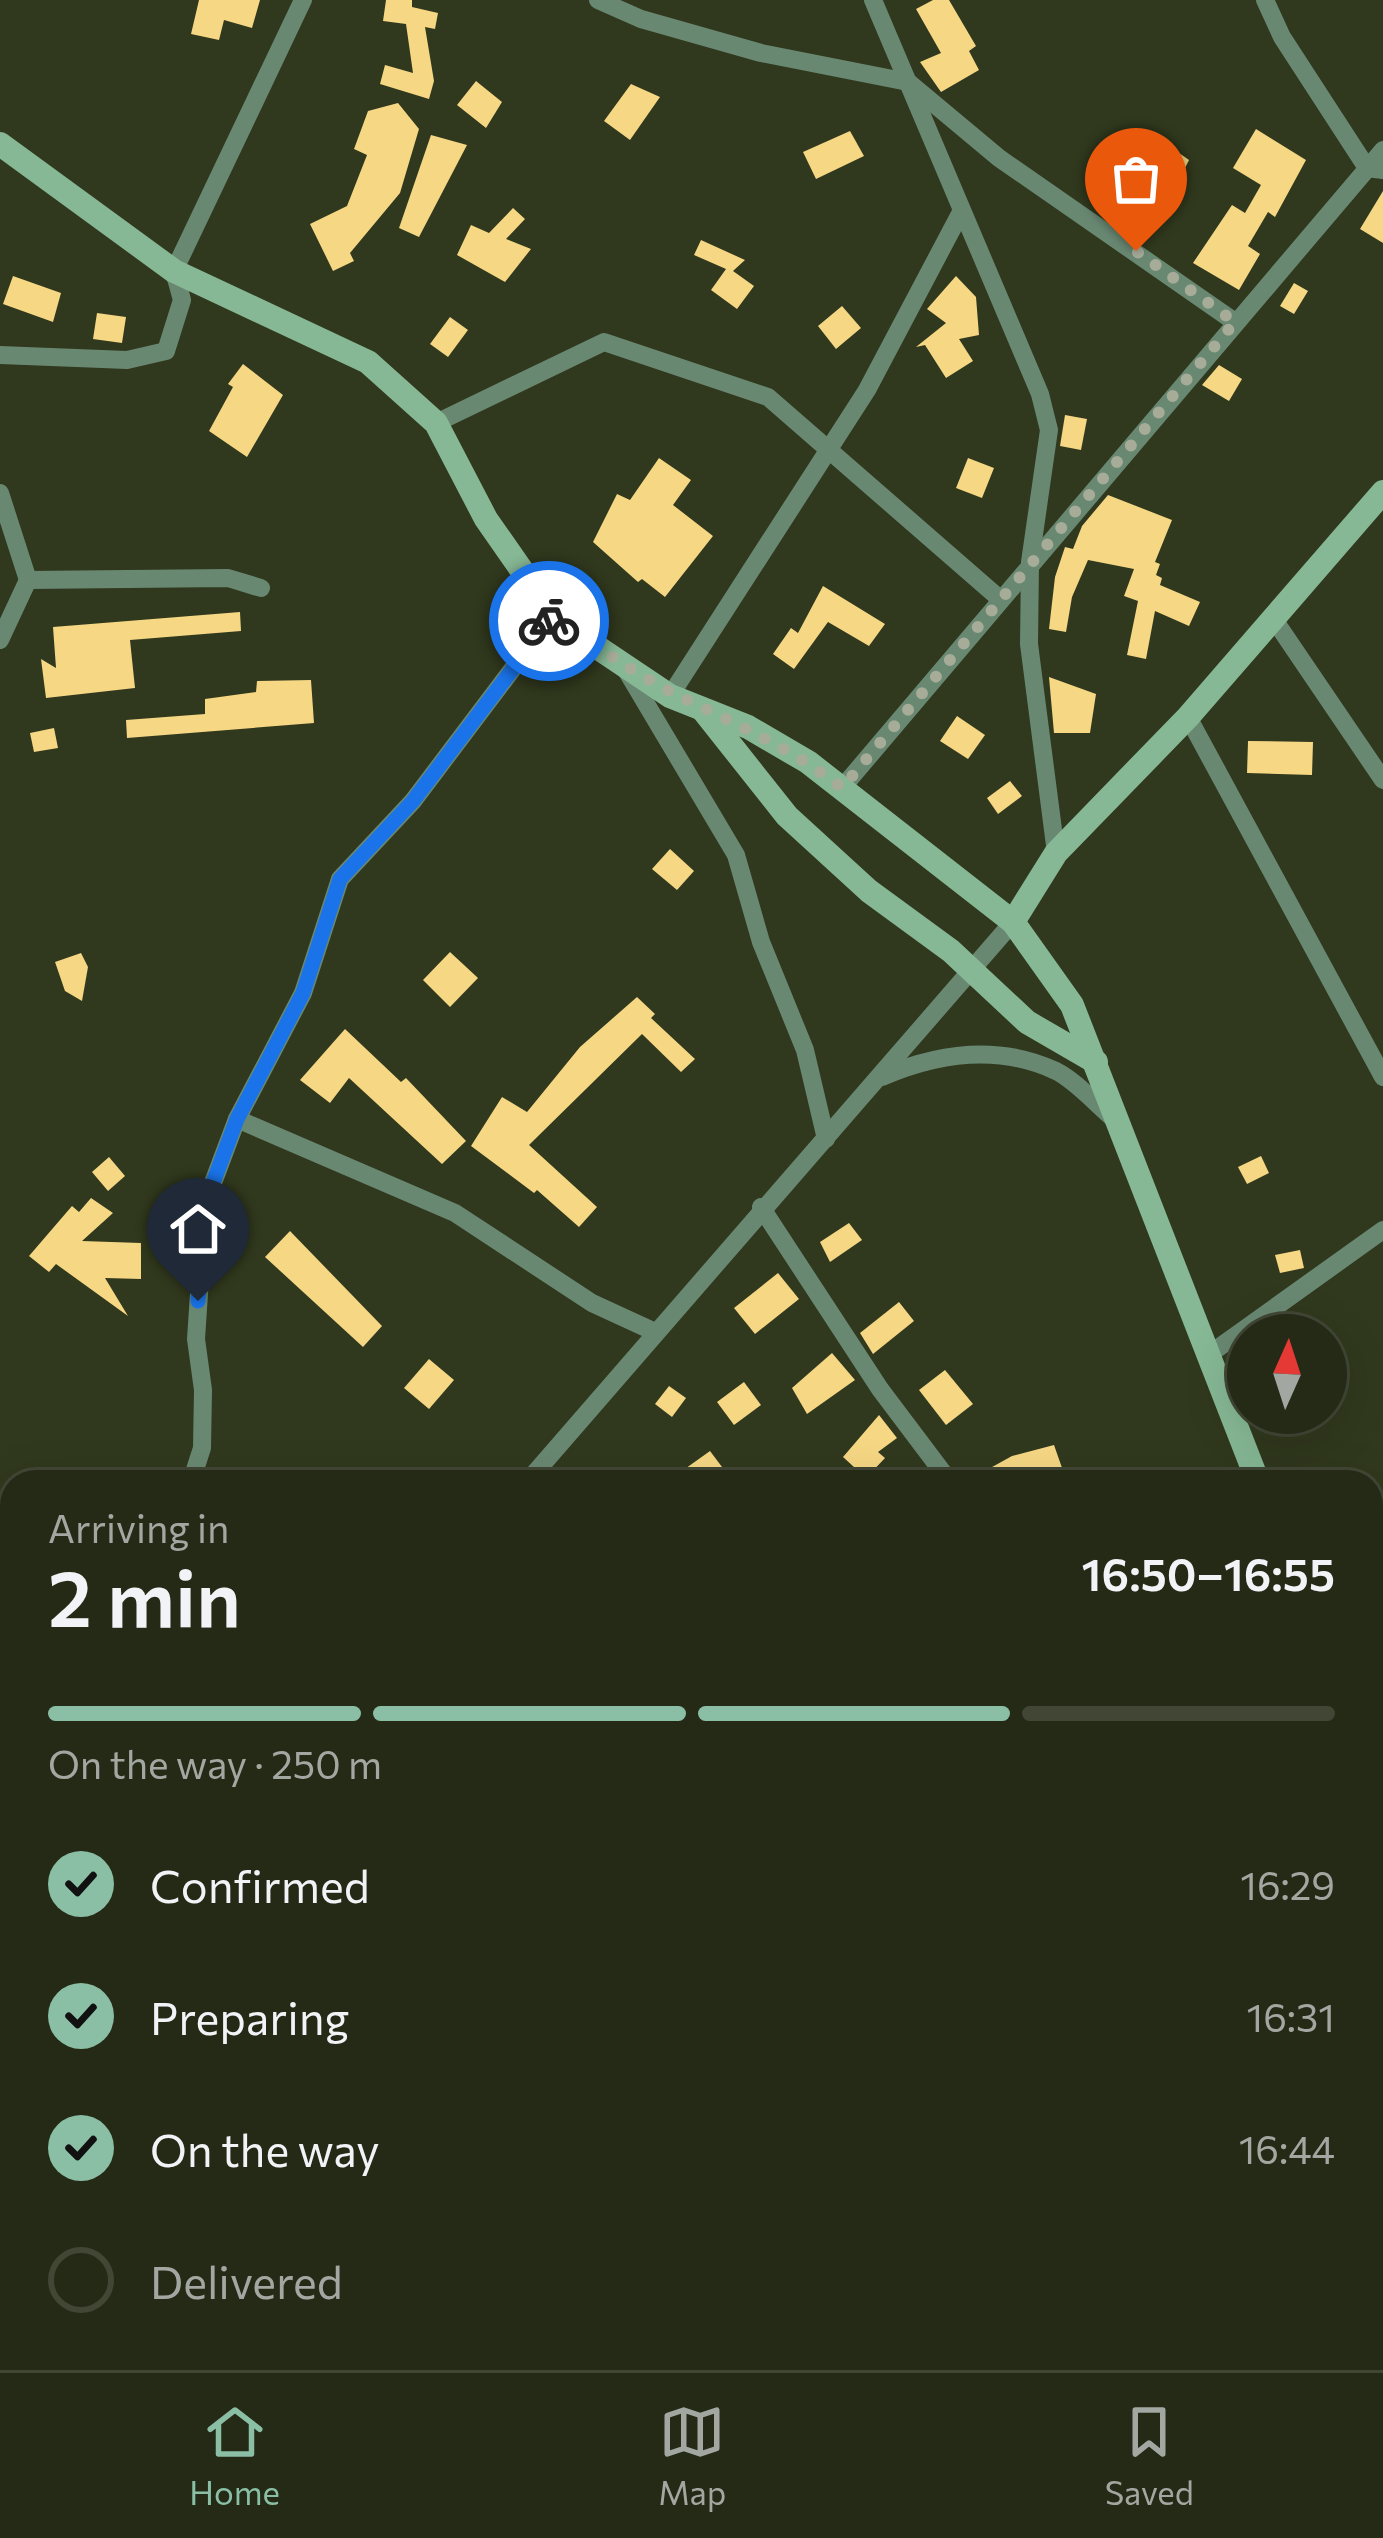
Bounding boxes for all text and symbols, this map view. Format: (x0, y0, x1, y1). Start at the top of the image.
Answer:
pin (1085, 128, 1187, 251)
icon: bag (1103, 146, 1169, 212)
courier (489, 561, 609, 681)
icon: bike (516, 588, 582, 654)
pin (147, 1178, 249, 1301)
icon: home (165, 1196, 231, 1262)
north arrow (1227, 1314, 1347, 1434)
map controls (1227, 1314, 1347, 1434)
text: Arriving in (48, 1503, 229, 1551)
text: 16:50–16:55 (1082, 1545, 1335, 1600)
text: 2 min (48, 1548, 241, 1643)
text: On the way · 250 m (48, 1739, 382, 1787)
icon: check (48, 1851, 114, 1917)
text: Confirmed (150, 1857, 370, 1912)
text: 16:29 (1240, 1860, 1335, 1908)
icon: check (48, 1983, 114, 2049)
text: Preparing (150, 1989, 349, 2044)
text: 16:31 (1247, 1992, 1335, 2040)
icon: check (48, 2115, 114, 2181)
text: On the way (150, 2121, 380, 2176)
text: 16:44 (1239, 2124, 1335, 2172)
text: Delivered (150, 2253, 343, 2308)
tab: Home (189, 2399, 280, 2512)
tab: Map (658, 2399, 726, 2512)
tab: Saved (1105, 2399, 1194, 2512)

